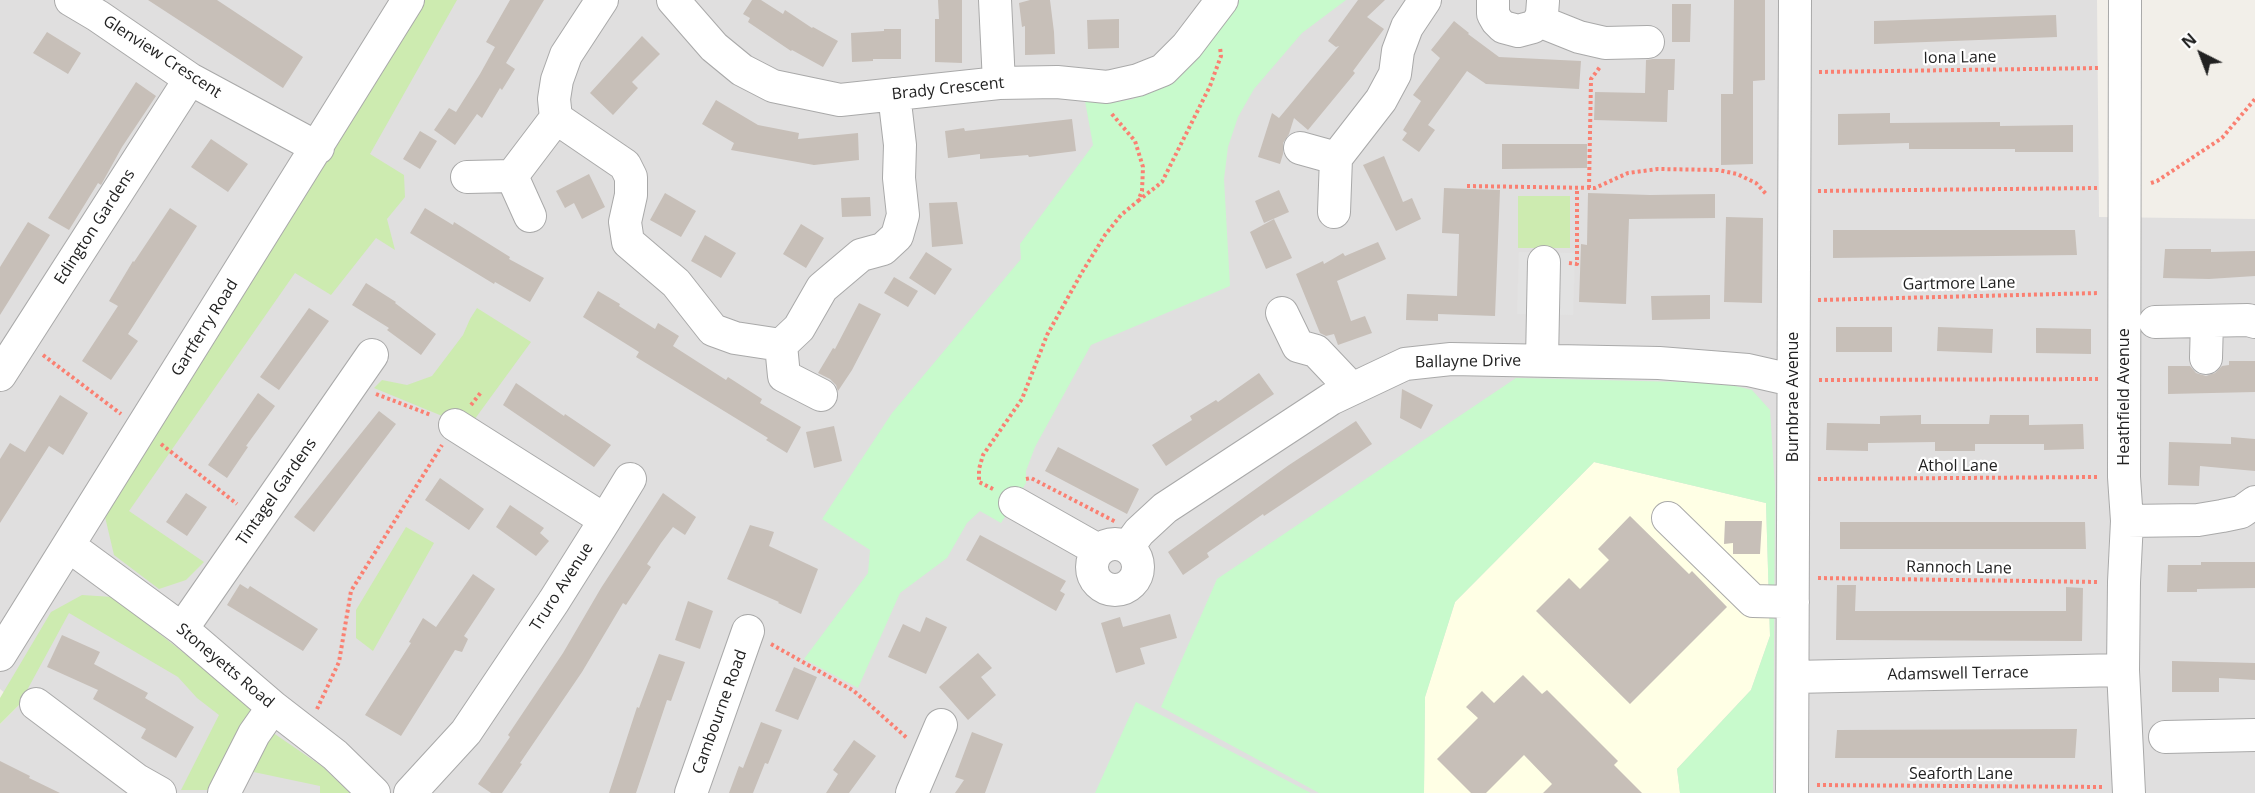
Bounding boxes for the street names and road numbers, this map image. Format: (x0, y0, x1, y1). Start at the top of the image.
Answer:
street label: Glenview Crescent (99, 12, 225, 102)
street label: Iona Lane (1923, 48, 1997, 68)
street label: Brady Crescent (891, 74, 1005, 104)
street label: Edington Gardens (51, 166, 139, 288)
street label: Gartmore Lane (1902, 273, 2016, 295)
street label: Gartferry Road (168, 276, 242, 380)
street label: Heathfield Avenue (2114, 328, 2134, 466)
street label: Burnbrae Avenue (1783, 332, 1803, 462)
street label: Ballayne Drive (1415, 351, 1521, 373)
street label: Tintagel Gardens (233, 435, 321, 549)
street label: Athol Lane (1918, 456, 1998, 476)
street label: Truro Avenue (526, 539, 598, 635)
street label: Rannoch Lane (1906, 557, 2012, 579)
street label: Stoneyetts Road (172, 620, 278, 712)
street label: Cambourne Road (689, 647, 751, 777)
street label: Adamswell Terrace (1887, 663, 2029, 685)
street label: Seaforth Lane (1909, 764, 2013, 784)

